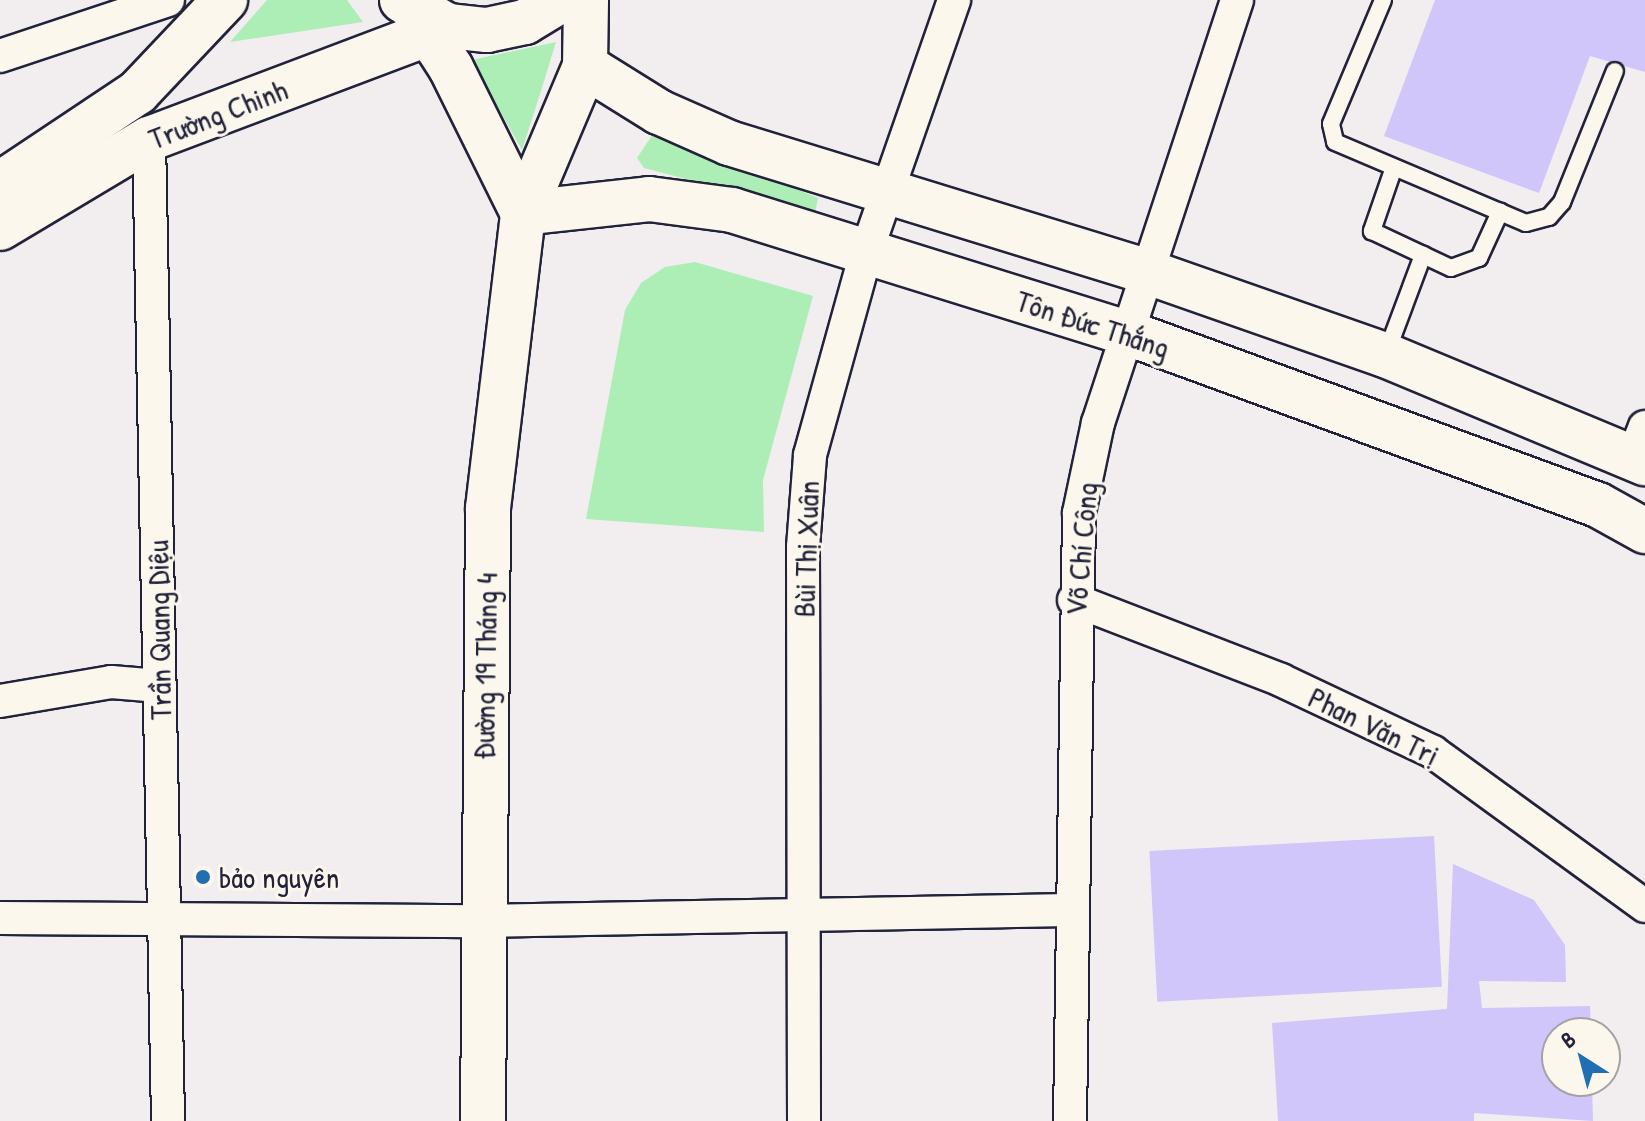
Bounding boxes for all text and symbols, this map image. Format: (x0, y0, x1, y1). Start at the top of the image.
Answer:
street label: Trường Chinh (144, 71, 292, 157)
street label: Tôn Đức Thắng (1012, 282, 1174, 366)
street label: Bùi Thị Xuân (786, 480, 826, 618)
street label: Võ Chí Công (1057, 481, 1105, 617)
street label: Trần Quang Diệu (139, 540, 179, 720)
street label: Đường 19 Tháng 4 (465, 572, 505, 760)
street label: Phan Văn Trị (1303, 679, 1445, 773)
place label: bảo nguyên (219, 859, 339, 895)
marker: bảo nguyên (194, 868, 212, 886)
north arrow (1541, 1017, 1621, 1097)
text: B (1555, 1024, 1581, 1055)

